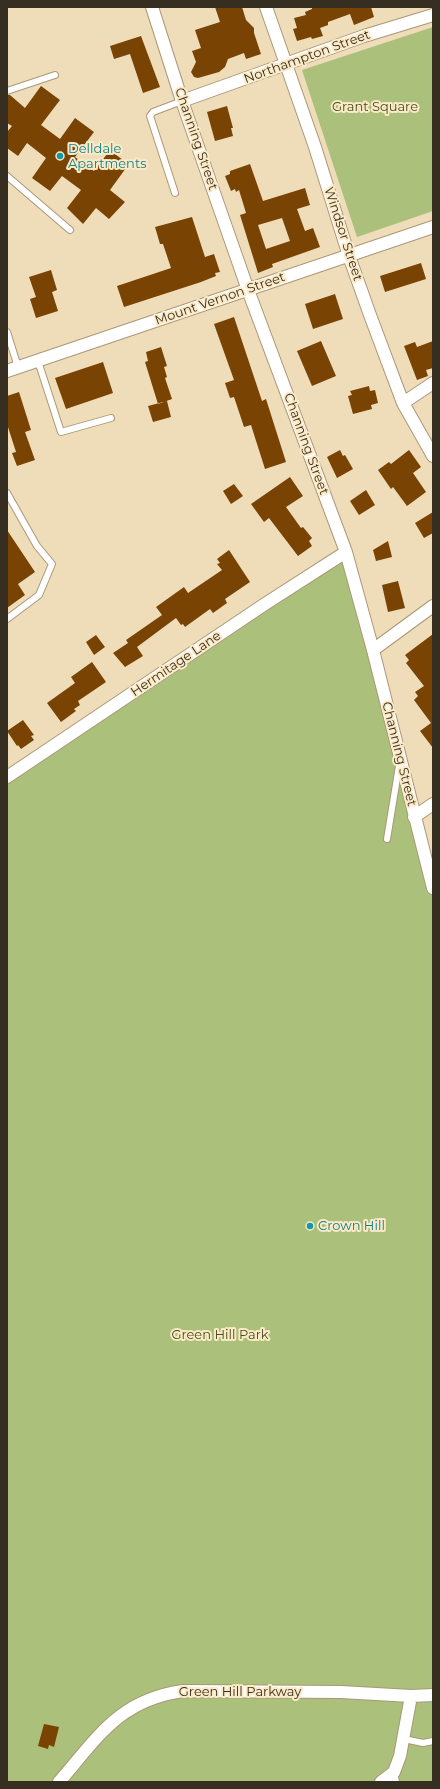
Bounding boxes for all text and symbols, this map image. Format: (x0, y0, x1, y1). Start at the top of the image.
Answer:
street label: Northampton Street (242, 27, 372, 87)
street label: Channing Street (171, 86, 221, 192)
park label: Grant Square (332, 99, 418, 115)
place label: Delldale Apartments (68, 141, 147, 172)
marker: Delldale Apartments (55, 151, 65, 161)
street label: Windsor Street (320, 185, 366, 283)
street label: Mount Vernon Street (153, 269, 287, 329)
street label: Channing Street (280, 391, 332, 497)
street label: Hermitage Lane (128, 628, 224, 700)
street label: Channing Street (378, 700, 420, 808)
place label: Crown Hill (318, 1218, 385, 1234)
marker: Crown Hill (305, 1221, 315, 1231)
park label: Green Hill Park (171, 1327, 269, 1343)
street label: Green Hill Parkway (179, 1684, 301, 1700)

